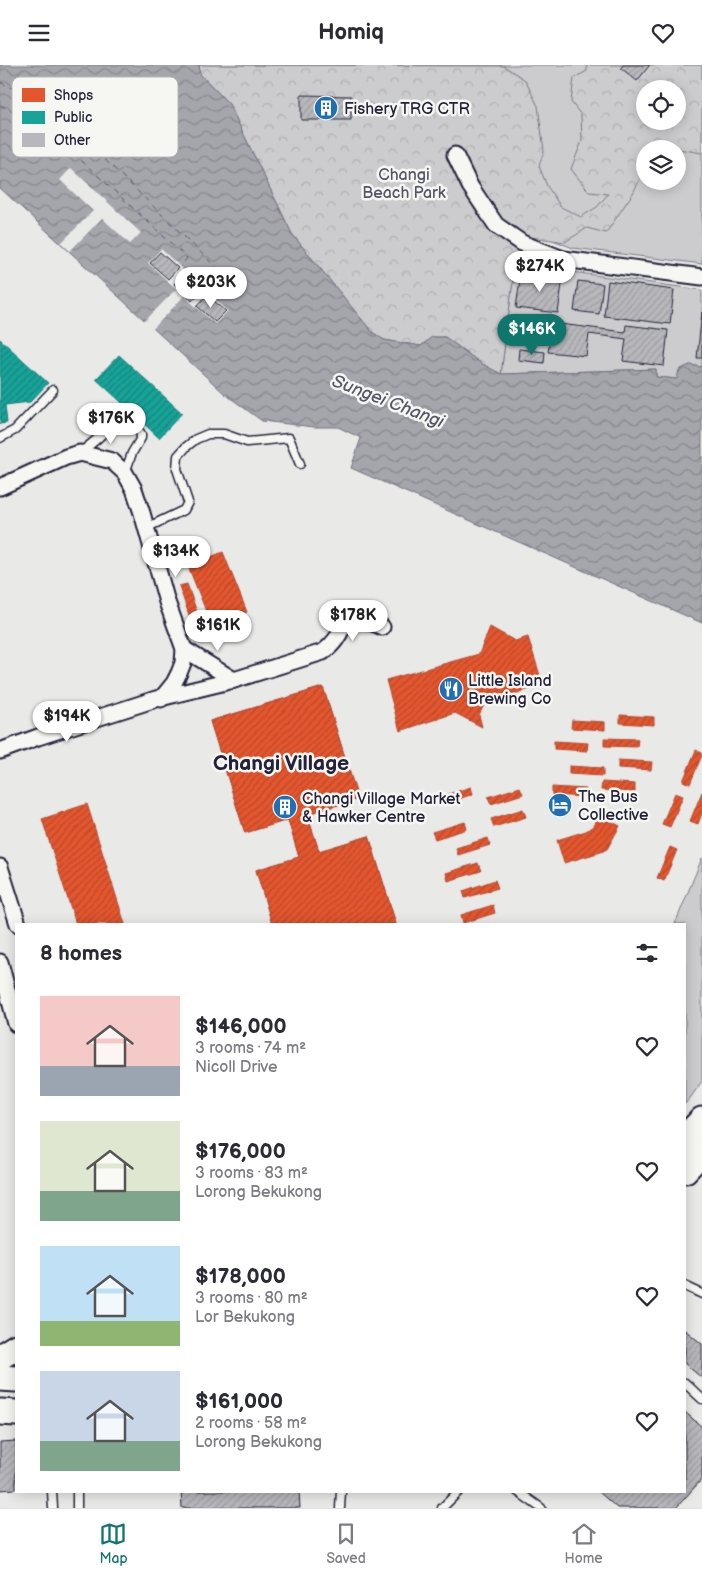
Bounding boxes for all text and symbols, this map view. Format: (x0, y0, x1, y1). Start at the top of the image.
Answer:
icon: menu (25, 19, 53, 47)
text: Homiq (318, 19, 384, 46)
icon: heart (649, 19, 677, 47)
legend (12, 77, 178, 157)
map controls (636, 80, 686, 190)
button: locate (636, 80, 686, 130)
text: Shops (54, 87, 93, 104)
building icon: Fishery TRG CTR (313, 95, 339, 121)
place label: Fishery TRG CTR (344, 100, 470, 119)
text: Public (54, 109, 92, 126)
text: Other (54, 132, 91, 149)
button: layers (636, 140, 686, 190)
park label: Changi Beach Park (362, 166, 446, 203)
pin: $274K (505, 251, 575, 293)
text: $274K (516, 257, 564, 276)
pin: $203K (176, 267, 246, 309)
text: $203K (186, 273, 236, 292)
pin: $146K (497, 313, 567, 356)
text: $146K (508, 320, 556, 339)
water label: Sungei Changi (329, 370, 448, 433)
pin: $176K (76, 403, 146, 445)
text: $176K (88, 409, 134, 428)
pin: $134K (141, 535, 211, 578)
text: $134K (153, 542, 199, 561)
pin: $178K (318, 599, 388, 642)
text: $178K (330, 606, 376, 625)
pin: $161K (183, 609, 253, 652)
text: $161K (196, 616, 240, 635)
place label: Little Island Brewing Co (468, 672, 552, 709)
restaurant icon: Little Island Brewing Co (438, 676, 464, 702)
pin: $194K (32, 701, 102, 743)
text: $194K (44, 707, 90, 726)
district label: Changi Village (213, 751, 349, 776)
place label: The Bus Collective (578, 788, 649, 825)
place label: Changi Village Market & Hawker Centre (302, 790, 461, 827)
hotel icon: The Bus Collective (547, 792, 573, 818)
building icon: Changi Village Market & Hawker Centre (272, 794, 298, 820)
icon: filters (633, 939, 661, 967)
text: 8 homes (40, 941, 122, 966)
text: $146,000 (195, 1014, 287, 1039)
icon: home (80, 1016, 140, 1076)
icon: heart (633, 1032, 661, 1060)
text: 3 rooms · 74 m² (195, 1039, 306, 1058)
text: Nicoll Drive (195, 1058, 277, 1077)
text: $176,000 (195, 1139, 286, 1164)
icon: home (80, 1141, 140, 1201)
icon: heart (633, 1157, 661, 1185)
text: 3 rooms · 83 m² (195, 1164, 308, 1183)
text: Lorong Bekukong (195, 1183, 322, 1202)
text: $178,000 (195, 1264, 286, 1289)
icon: home (80, 1266, 140, 1326)
icon: heart (633, 1282, 661, 1310)
text: 3 rooms · 80 m² (195, 1289, 308, 1308)
text: Lor Bekukong (195, 1308, 295, 1327)
text: $161,000 (195, 1389, 283, 1414)
icon: home (80, 1391, 140, 1451)
icon: heart (633, 1407, 661, 1435)
text: 2 rooms · 58 m² (195, 1414, 307, 1433)
text: Lorong Bekukong (195, 1433, 322, 1452)
tab: Map (99, 1520, 128, 1567)
tab: Saved (326, 1520, 366, 1567)
tab: Home (565, 1520, 603, 1567)

